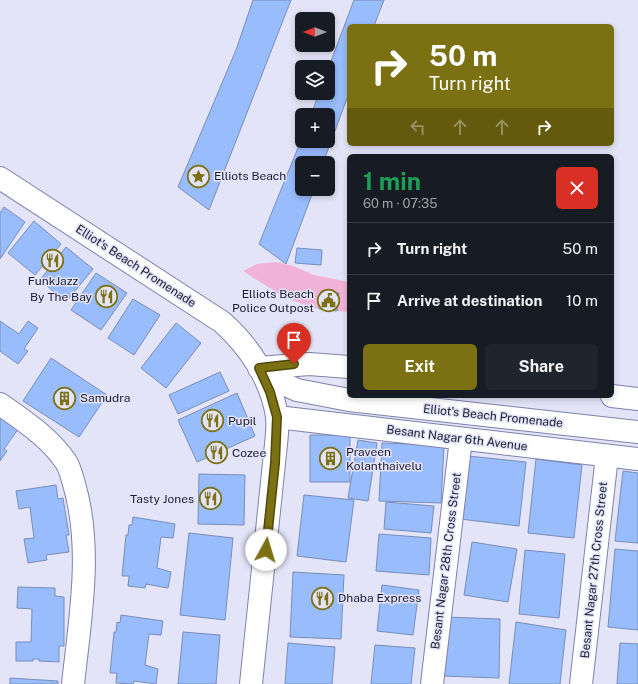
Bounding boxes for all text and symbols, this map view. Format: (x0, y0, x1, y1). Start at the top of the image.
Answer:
north arrow (295, 12, 335, 52)
map controls (295, 12, 335, 196)
text: 50 m (429, 39, 497, 72)
icon: right (363, 40, 415, 92)
button: layers (295, 60, 335, 100)
text: Turn right (429, 73, 511, 94)
button: + (295, 108, 335, 148)
icon: left (407, 116, 429, 138)
icon: ahead (449, 116, 471, 138)
icon: ahead (491, 116, 513, 138)
icon: right (533, 116, 555, 138)
button: − (295, 156, 335, 196)
place icon: Elliots Beach (185, 163, 211, 189)
text: 1 min (363, 167, 421, 195)
button: close (556, 167, 598, 209)
place label: Elliots Beach (214, 169, 286, 183)
text: 60 m · 07:35 (363, 196, 438, 211)
street label: Elliot's Beach Promenade (73, 222, 199, 310)
icon: right (363, 238, 385, 260)
text: Turn right (397, 240, 467, 257)
text: 50 m (563, 240, 598, 257)
restaurant icon: FunkJazz (40, 247, 66, 273)
place label: FunkJazz (28, 274, 79, 288)
restaurant icon: By The Bay (94, 284, 120, 310)
place label: Elliots Beach Police Outpost (232, 287, 314, 315)
public building icon: Elliots Beach Police Outpost (316, 288, 342, 314)
place label: By The Bay (30, 290, 93, 304)
icon: arrive (363, 290, 385, 312)
text: Arrive at destination (397, 292, 542, 309)
text: 10 m (566, 292, 598, 309)
pin (277, 323, 311, 364)
icon: arrive (283, 329, 305, 351)
button: Exit (363, 344, 477, 390)
button: Share (485, 344, 598, 390)
building icon: Samudra (52, 385, 78, 411)
place label: Samudra (80, 391, 130, 405)
street label: Elliot's Beach Promenade (422, 402, 564, 430)
restaurant icon: Pupil (200, 408, 226, 434)
place label: Pupil (228, 414, 257, 428)
street label: Besant Nagar 6th Avenue (386, 422, 529, 454)
restaurant icon: Cozee (203, 440, 229, 466)
place label: Praveen Kolanthaivelu (346, 445, 422, 473)
place label: Cozee (232, 446, 266, 460)
building icon: Praveen Kolanthaivelu (317, 446, 343, 472)
street label: Besant Nagar 28th Cross Street (428, 471, 464, 650)
street label: Besant Nagar 27th Cross Street (578, 481, 610, 659)
restaurant icon: Tasty Jones (197, 486, 223, 512)
place label: Tasty Jones (130, 492, 194, 506)
position arrow (245, 529, 287, 571)
restaurant icon: Dhaba Express (309, 585, 335, 611)
place label: Dhaba Express (338, 591, 421, 605)

